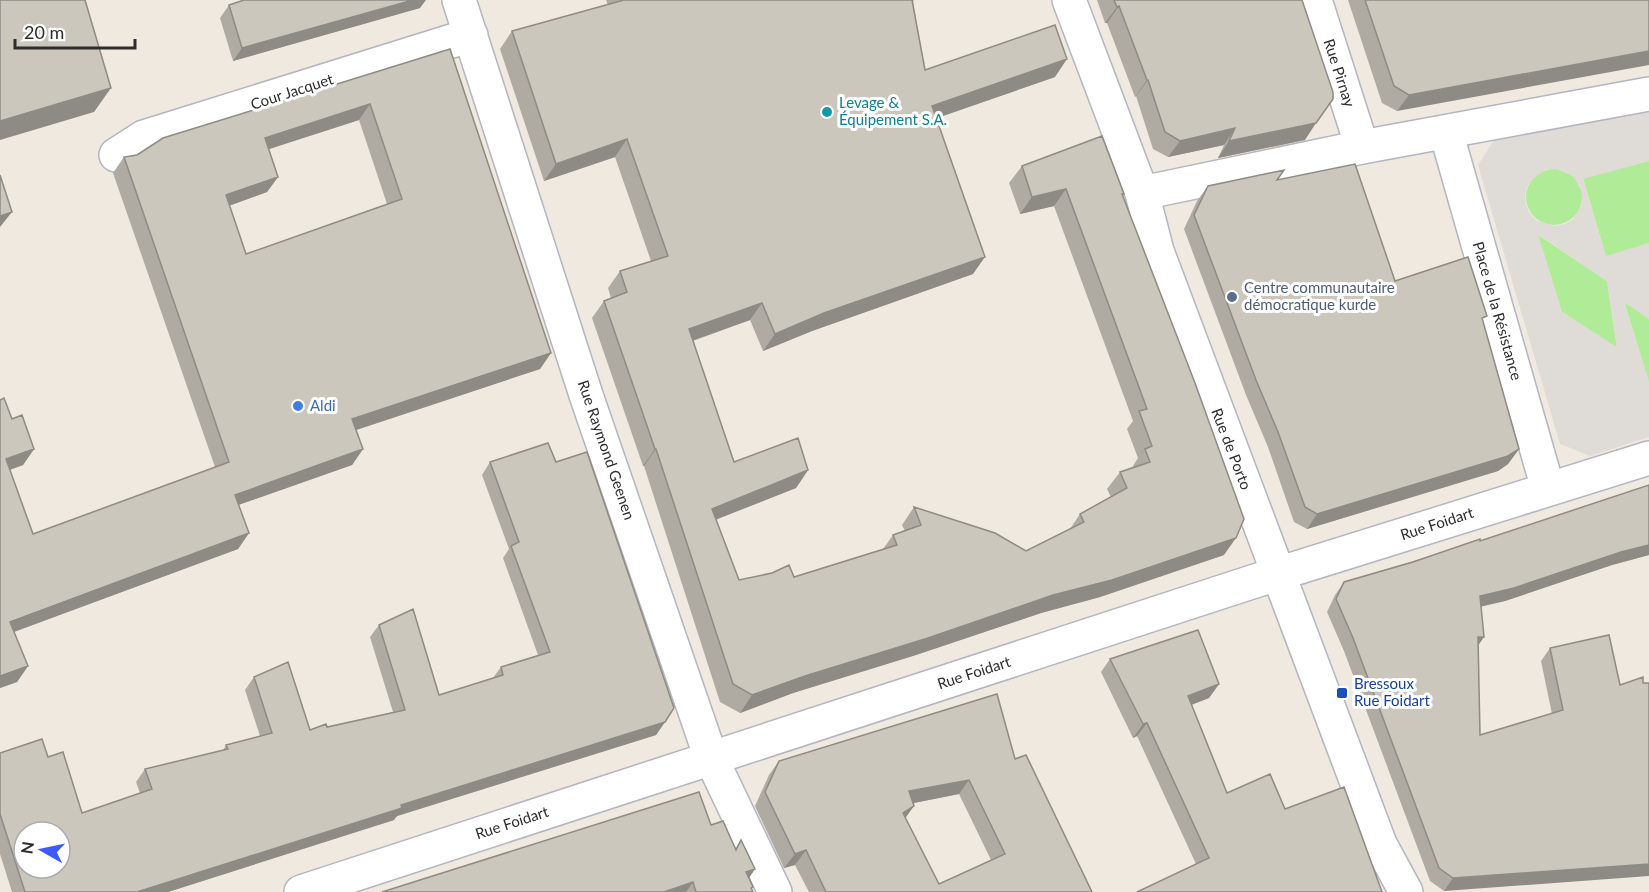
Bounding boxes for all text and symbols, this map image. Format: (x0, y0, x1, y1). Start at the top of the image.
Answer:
scale bar (15, 12, 135, 50)
text: 20 m (24, 21, 64, 43)
street label: Rue Pirnay (1320, 36, 1360, 109)
street label: Cour Jacquet (248, 69, 336, 113)
place label: Levage & Équipement S.A. (839, 93, 947, 128)
marker: Levage & Équipement S.A. (820, 105, 834, 119)
street label: Place de la Résistance (1470, 239, 1526, 382)
place label: Centre communautaire démocratique kurde (1244, 278, 1395, 313)
marker: Centre communautaire démocratique kurde (1225, 290, 1239, 304)
street label: Rue Raymond Geenen (575, 378, 639, 522)
place label: Aldi (310, 396, 336, 414)
marker: Aldi (291, 399, 305, 413)
street label: Rue de Porto (1208, 405, 1256, 492)
street label: Rue Foidart (1398, 503, 1476, 543)
street label: Rue Foidart (935, 652, 1013, 692)
place label: Bressoux Rue Foidart (1354, 674, 1430, 709)
marker: Bressoux Rue Foidart (1335, 686, 1349, 700)
street label: Rue Foidart (473, 802, 551, 842)
north arrow (12, 820, 72, 880)
text: N (16, 840, 37, 855)

